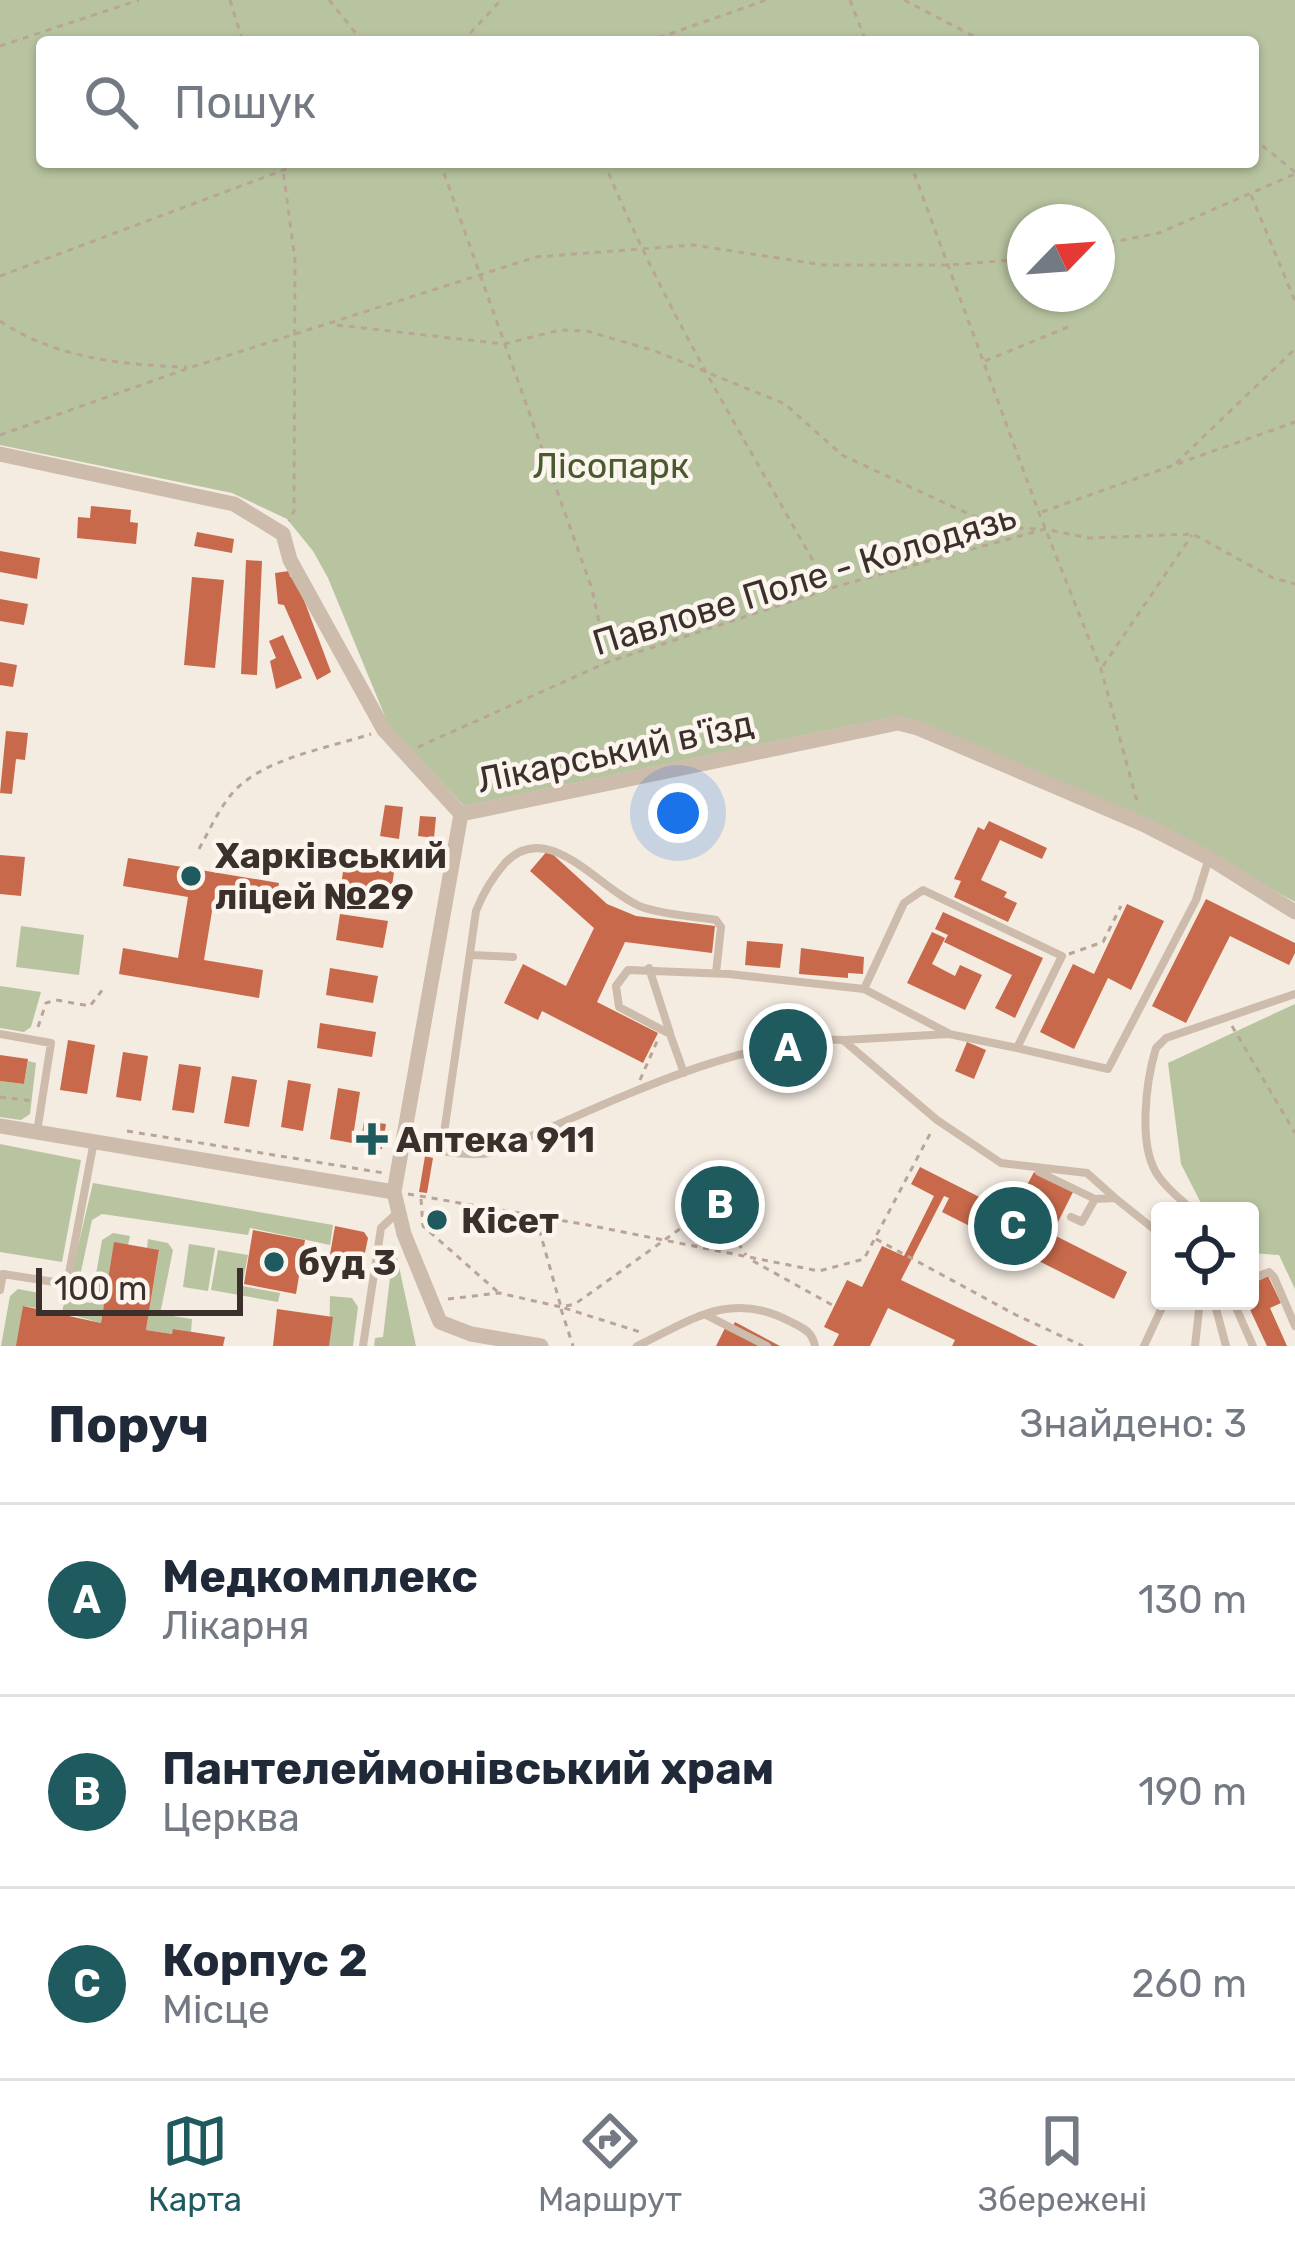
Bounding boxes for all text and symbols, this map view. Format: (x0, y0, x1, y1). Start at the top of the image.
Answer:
search box (36, 36, 1259, 168)
icon: search (78, 69, 144, 135)
text: Пошук (174, 76, 316, 129)
north arrow (1007, 204, 1115, 312)
park label: Лісопарк (533, 444, 689, 487)
street label: Павлове Поле - Колодязь (587, 495, 1021, 664)
street label: Лікарський в'їзд (473, 701, 757, 802)
your location (648, 783, 708, 843)
place label: Харківський ліцей №29 (215, 834, 447, 918)
marker: Харківський ліцей №29 (178, 863, 204, 889)
pin: A (749, 1003, 827, 1093)
place label: Аптека 911 (396, 1118, 595, 1161)
marker: Аптека 911 (359, 1126, 385, 1152)
pin: B (681, 1160, 759, 1250)
pin: C (974, 1181, 1052, 1271)
place label: Кісет (461, 1199, 559, 1242)
map controls (1151, 1202, 1259, 1310)
button: locate (1151, 1202, 1259, 1310)
marker: Кісет (424, 1207, 450, 1233)
place label: буд 3 (298, 1241, 396, 1284)
marker: буд 3 (261, 1249, 287, 1275)
scale bar (36, 1262, 243, 1315)
text: 100 m (54, 1269, 147, 1308)
text: Поруч (48, 1394, 209, 1455)
text: Знайдено: 3 (1019, 1401, 1247, 1447)
text: Медкомплекс (162, 1550, 478, 1603)
text: A (73, 1577, 101, 1623)
text: 130 m (1138, 1577, 1247, 1623)
text: Лікарня (162, 1603, 310, 1649)
text: Пантелеймонівський храм (162, 1742, 774, 1795)
text: B (73, 1769, 101, 1815)
text: 190 m (1138, 1769, 1247, 1815)
text: Церква (162, 1795, 300, 1841)
text: Корпус 2 (162, 1934, 368, 1987)
text: C (73, 1961, 101, 2007)
text: 260 m (1132, 1961, 1247, 2007)
text: Місце (162, 1987, 270, 2033)
tab: Карта (148, 2108, 242, 2219)
tab: Маршрут (538, 2108, 682, 2219)
tab: Збережені (978, 2108, 1147, 2219)

